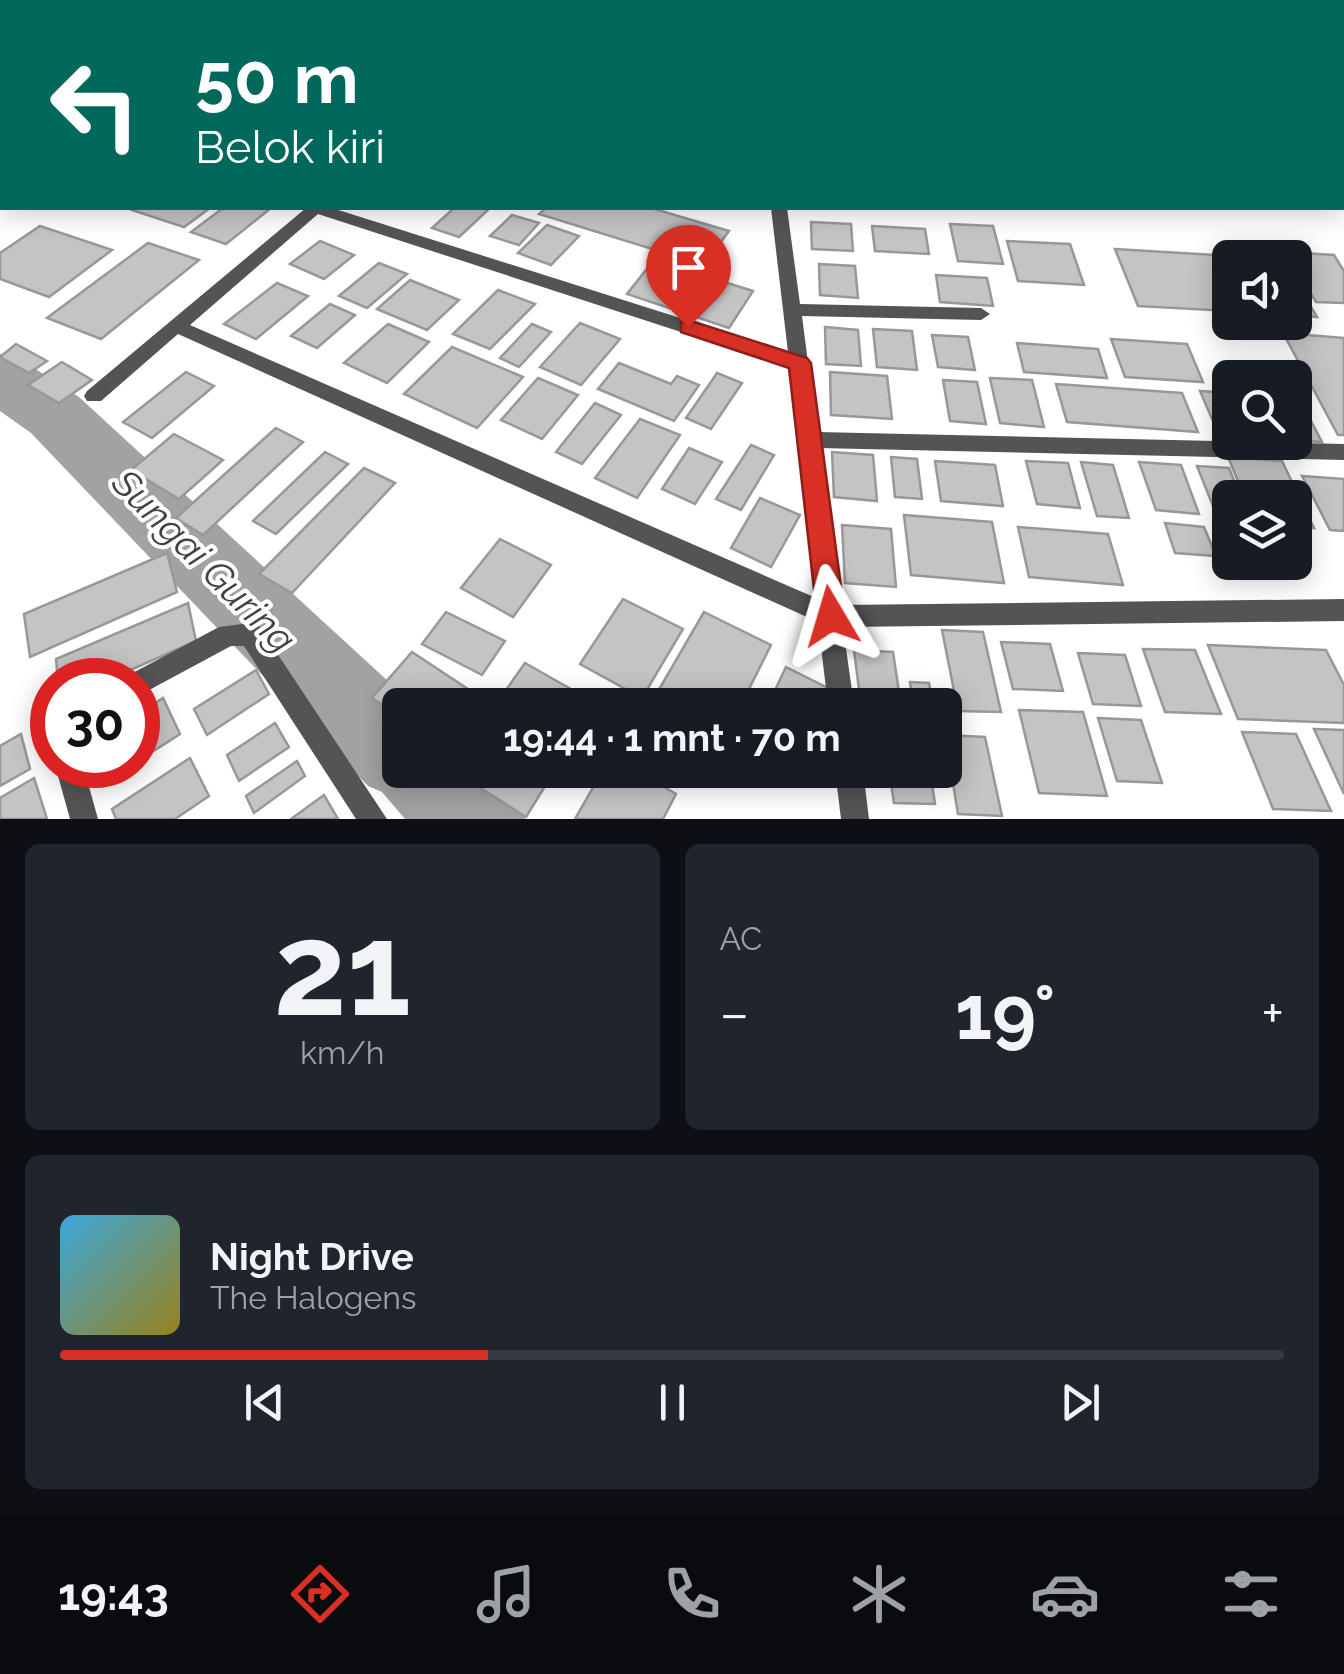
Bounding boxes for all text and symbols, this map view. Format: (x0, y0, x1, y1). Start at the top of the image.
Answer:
text: 50 m (195, 37, 359, 119)
icon: left (30, 40, 160, 170)
text: Belok kiri (195, 121, 385, 174)
pin (646, 225, 731, 328)
icon: arrive (661, 240, 716, 295)
map controls (1212, 240, 1312, 580)
button: sound (1212, 240, 1312, 340)
button: search (1212, 360, 1312, 460)
water label: Sungai Guring (103, 459, 305, 662)
button: layers (1212, 480, 1312, 580)
position arrow (779, 564, 883, 668)
speed limit sign: 30 (30, 658, 160, 788)
text: 19:44 · 1 mnt · 70 m (503, 715, 841, 760)
text: 21 (273, 893, 411, 1045)
text: AC (720, 920, 762, 957)
text: 19° (955, 968, 1055, 1057)
text: − (720, 981, 749, 1046)
text: + (1261, 981, 1284, 1046)
text: km/h (300, 1034, 384, 1071)
text: Night Drive (210, 1234, 414, 1279)
text: The Halogens (210, 1279, 416, 1316)
icon: previous (237, 1375, 292, 1430)
icon: pause (645, 1375, 700, 1430)
icon: next (1053, 1375, 1108, 1430)
icon: directions (285, 1559, 355, 1629)
icon: music (471, 1559, 541, 1629)
icon: phone (657, 1559, 727, 1629)
icon: climate (844, 1559, 914, 1629)
icon: car (1030, 1559, 1100, 1629)
icon: filters (1216, 1559, 1286, 1629)
text: 19:43 (58, 1568, 169, 1621)

